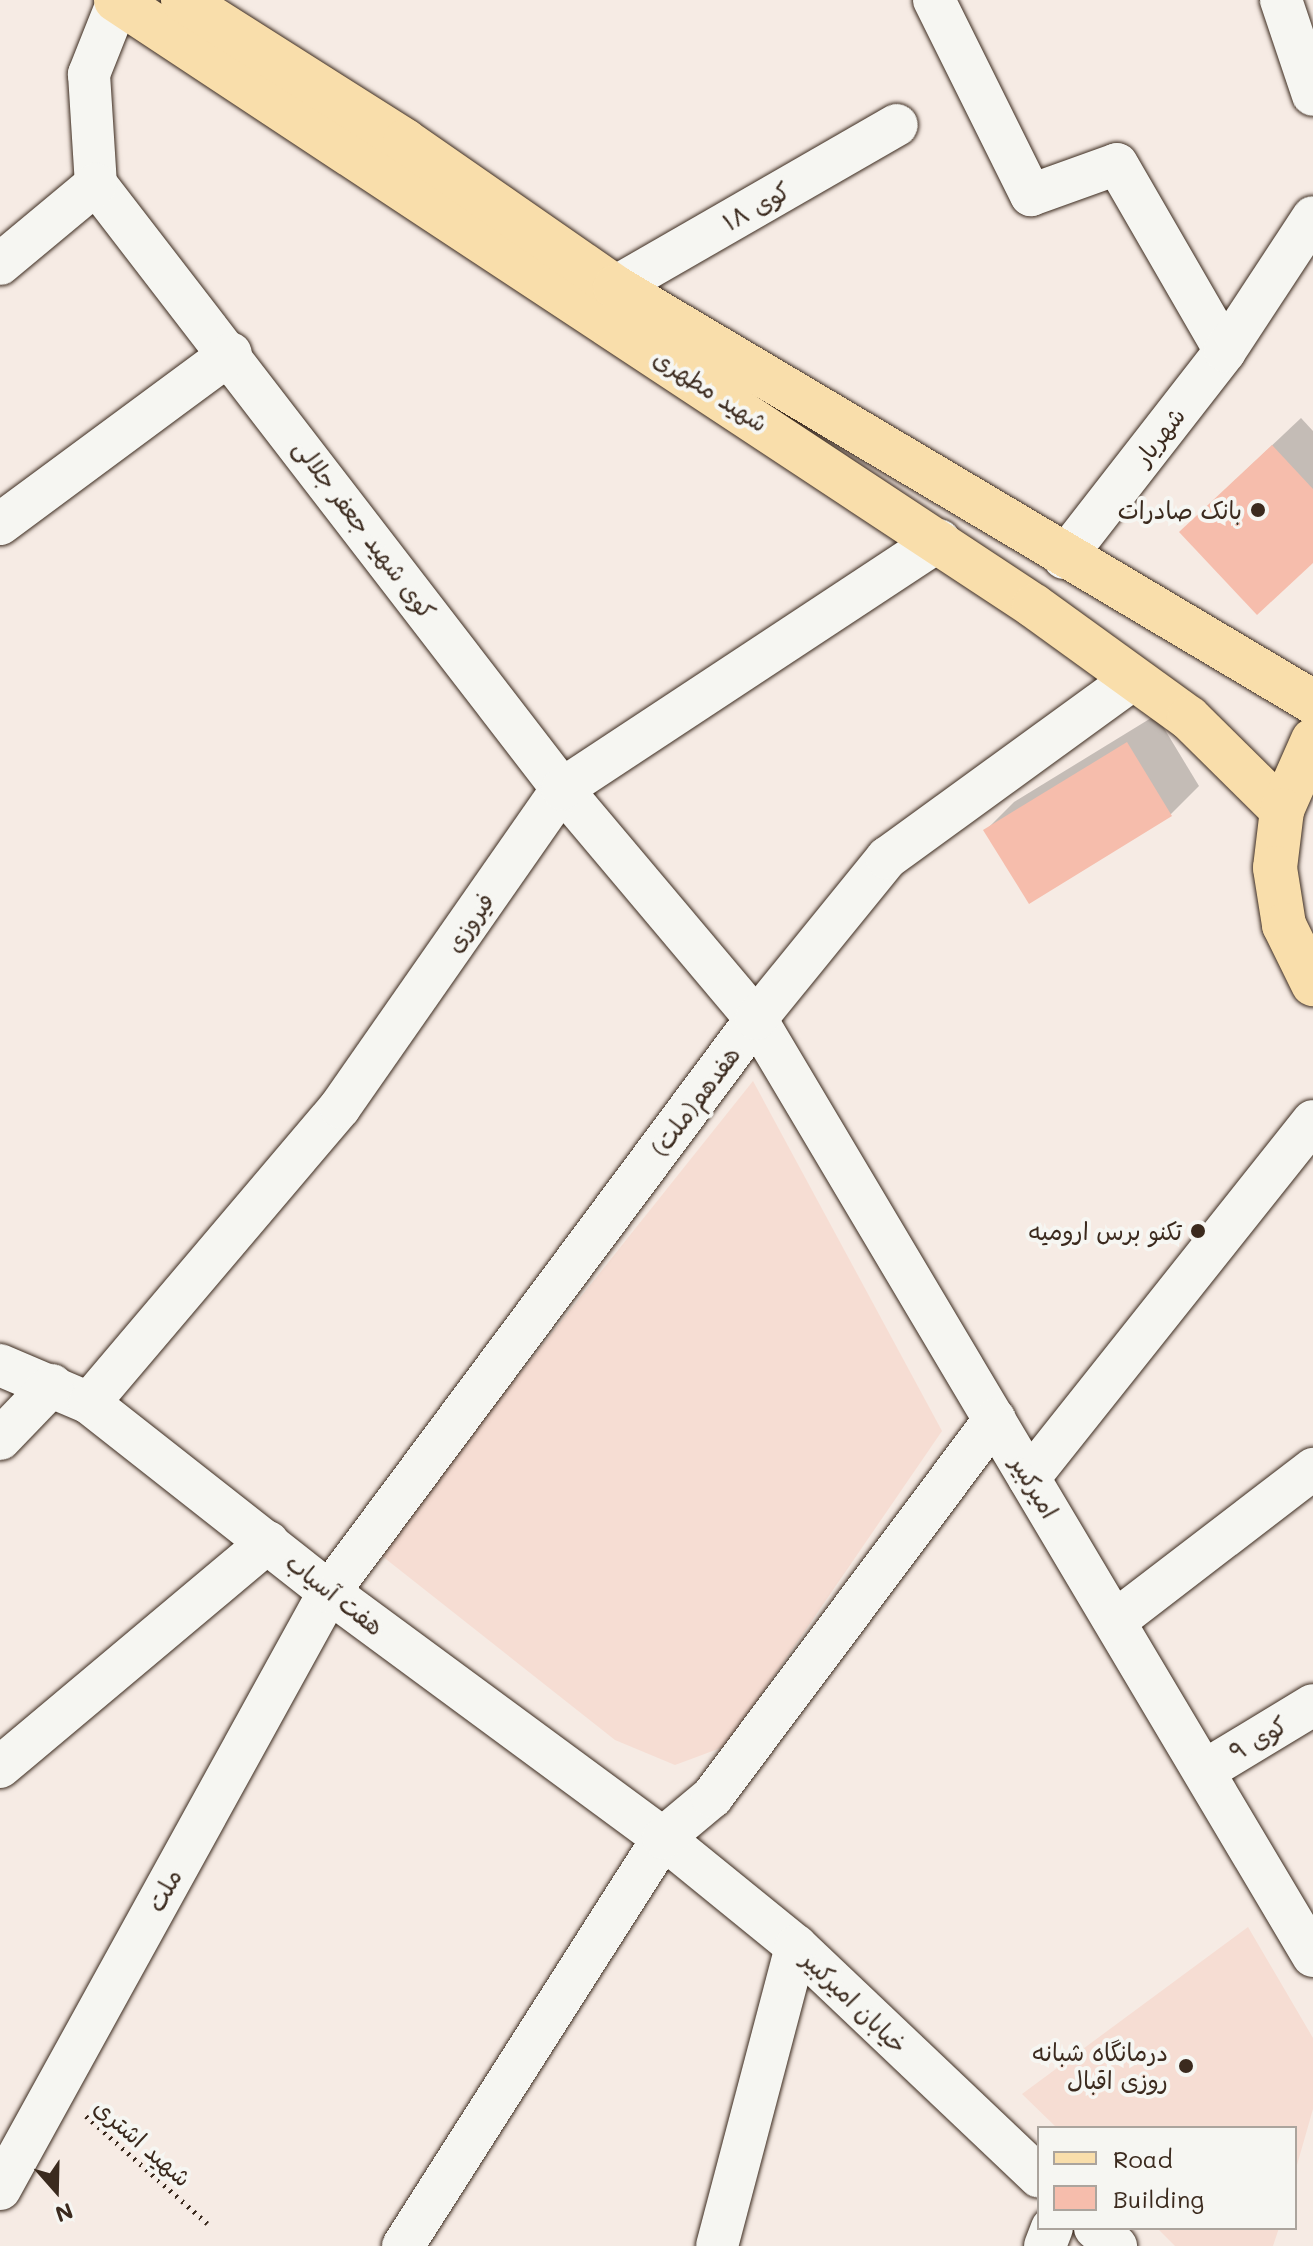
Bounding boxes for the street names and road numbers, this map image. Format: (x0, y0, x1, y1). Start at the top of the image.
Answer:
street label: کوی ۱۸ (717, 175, 795, 237)
street label: شهید مطهری (649, 343, 773, 437)
street label: شهریار (1128, 401, 1190, 471)
street label: کوی شهید جعفر جلالی (288, 434, 442, 624)
street label: فیروزی (438, 887, 500, 957)
street label: هفدهم(ملت) (644, 1040, 746, 1162)
street label: امیرکبیر (1005, 1451, 1065, 1523)
street label: هفت آسیاب (281, 1547, 389, 1641)
street label: کوی ۹ (1224, 1710, 1292, 1766)
street label: ملت (141, 1864, 187, 1916)
street label: خیابان امیرکبیر (797, 1945, 913, 2059)
street label: شهید اشتری (89, 2092, 197, 2192)

